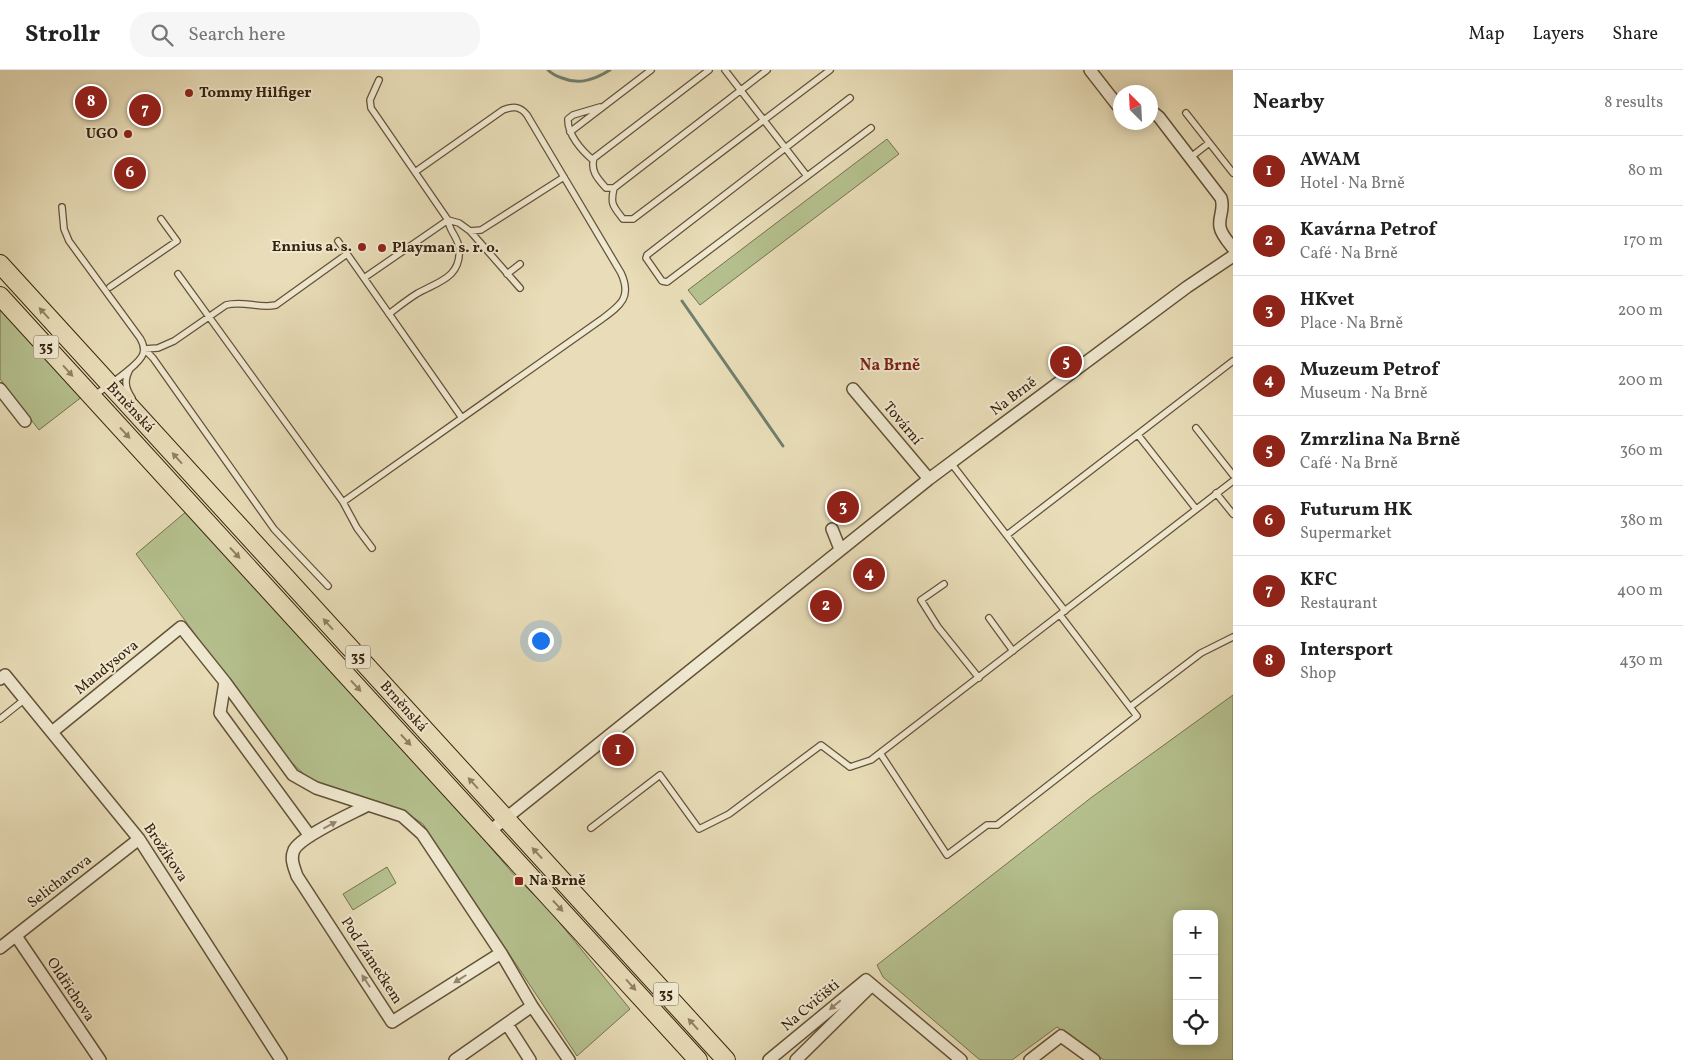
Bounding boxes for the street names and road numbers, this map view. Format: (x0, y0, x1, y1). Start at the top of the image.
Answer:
road number: 35 (34, 336, 58, 358)
street label: Na Brně (986, 373, 1042, 421)
street label: Brněnská (101, 378, 159, 438)
street label: Tovární (878, 398, 927, 451)
street label: Mandysova (71, 636, 143, 700)
road number: 35 (346, 646, 370, 668)
street label: Brněnská (374, 677, 432, 737)
street label: Brožíkova (138, 819, 192, 887)
street label: Selicharova (23, 850, 97, 914)
street label: Pod Zámečkem (335, 913, 407, 1009)
street label: Oldřichova (41, 954, 99, 1026)
street label: Na Cvičišti (777, 975, 845, 1037)
road number: 35 (654, 982, 678, 1006)

